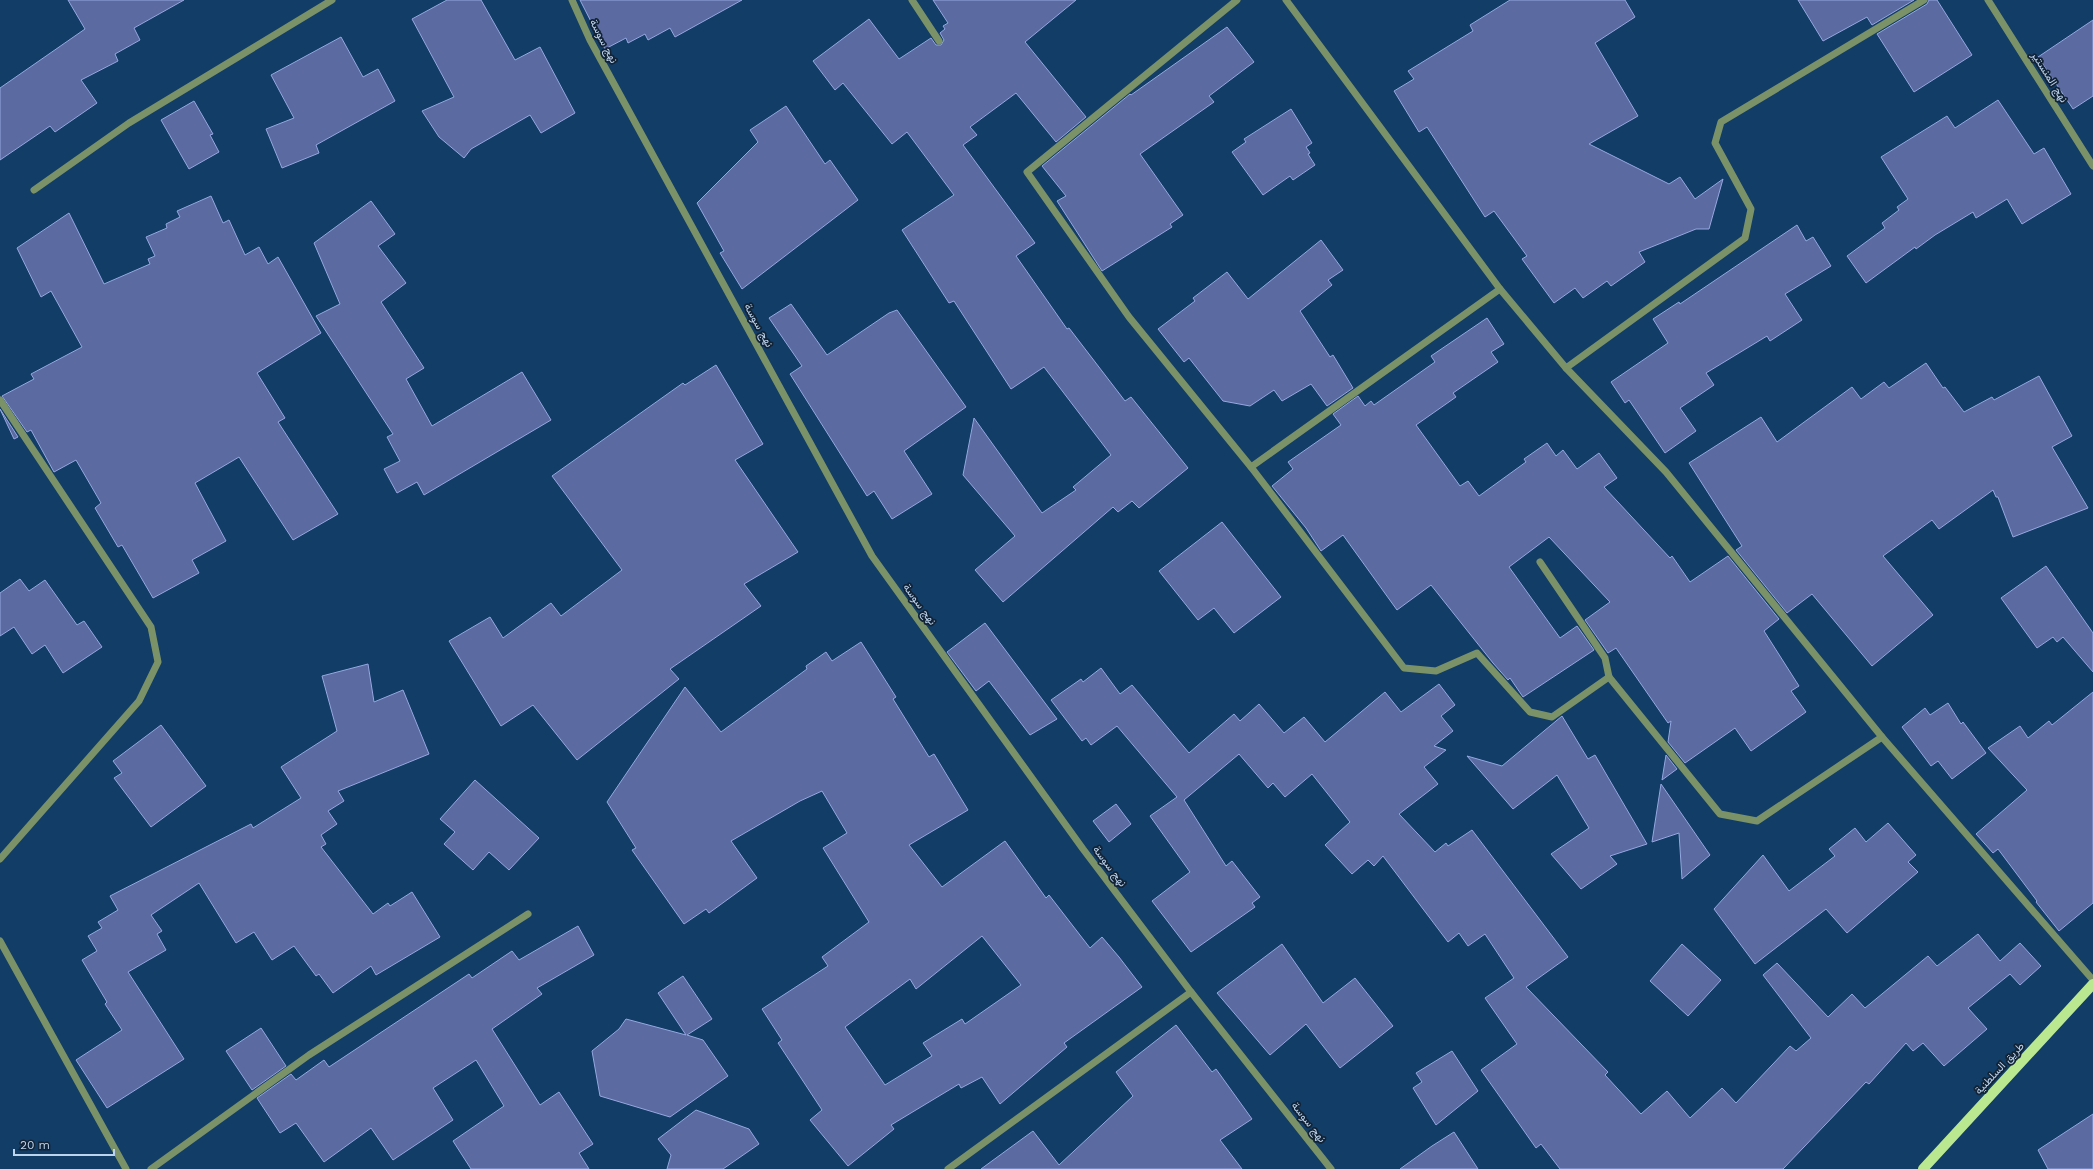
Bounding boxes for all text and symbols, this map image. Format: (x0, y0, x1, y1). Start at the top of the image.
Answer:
street label: نهج سوسة (586, 17, 620, 66)
street label: نهج المنستير (2027, 49, 2070, 106)
street label: نهج سوسة (740, 301, 776, 350)
street label: نهج سوسة (899, 581, 939, 628)
street label: نهج سوسة (1089, 843, 1129, 890)
street label: طريق السلطنية (1972, 1040, 2027, 1097)
street label: نهج سوسة (1288, 1099, 1328, 1146)
scale bar (14, 1131, 114, 1157)
text: 20 m (20, 1138, 50, 1152)

